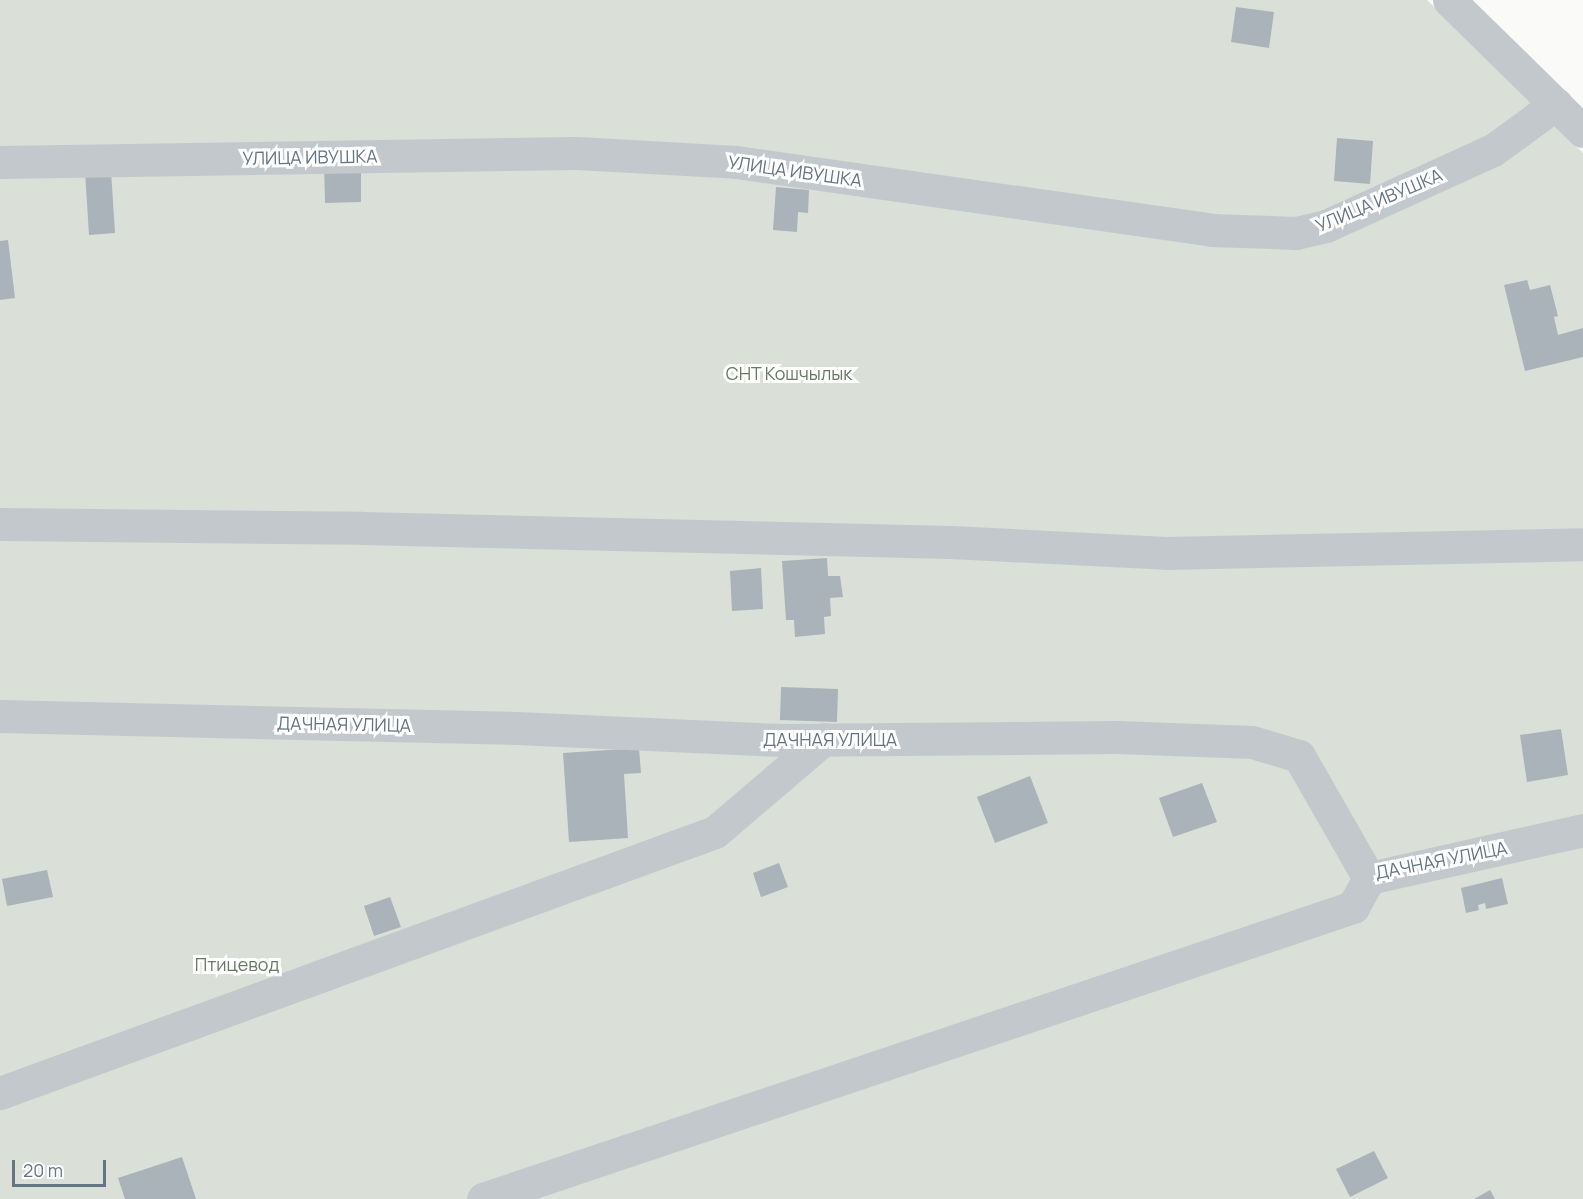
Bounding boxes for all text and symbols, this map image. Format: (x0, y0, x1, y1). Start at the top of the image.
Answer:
street label: УЛИЦА ИВУШКА (242, 145, 378, 169)
street label: УЛИЦА ИВУШКА (727, 151, 863, 191)
street label: УЛИЦА ИВУШКА (1313, 164, 1445, 236)
park label: СНТ Кошчылык (726, 362, 852, 384)
street label: ДАЧНАЯ УЛИЦА (277, 712, 411, 736)
street label: ДАЧНАЯ УЛИЦА (763, 728, 897, 750)
street label: ДАЧНАЯ УЛИЦА (1373, 837, 1509, 883)
park label: Птицевод (195, 953, 279, 975)
scale bar (15, 1148, 110, 1186)
text: 20 m (23, 1158, 63, 1182)

